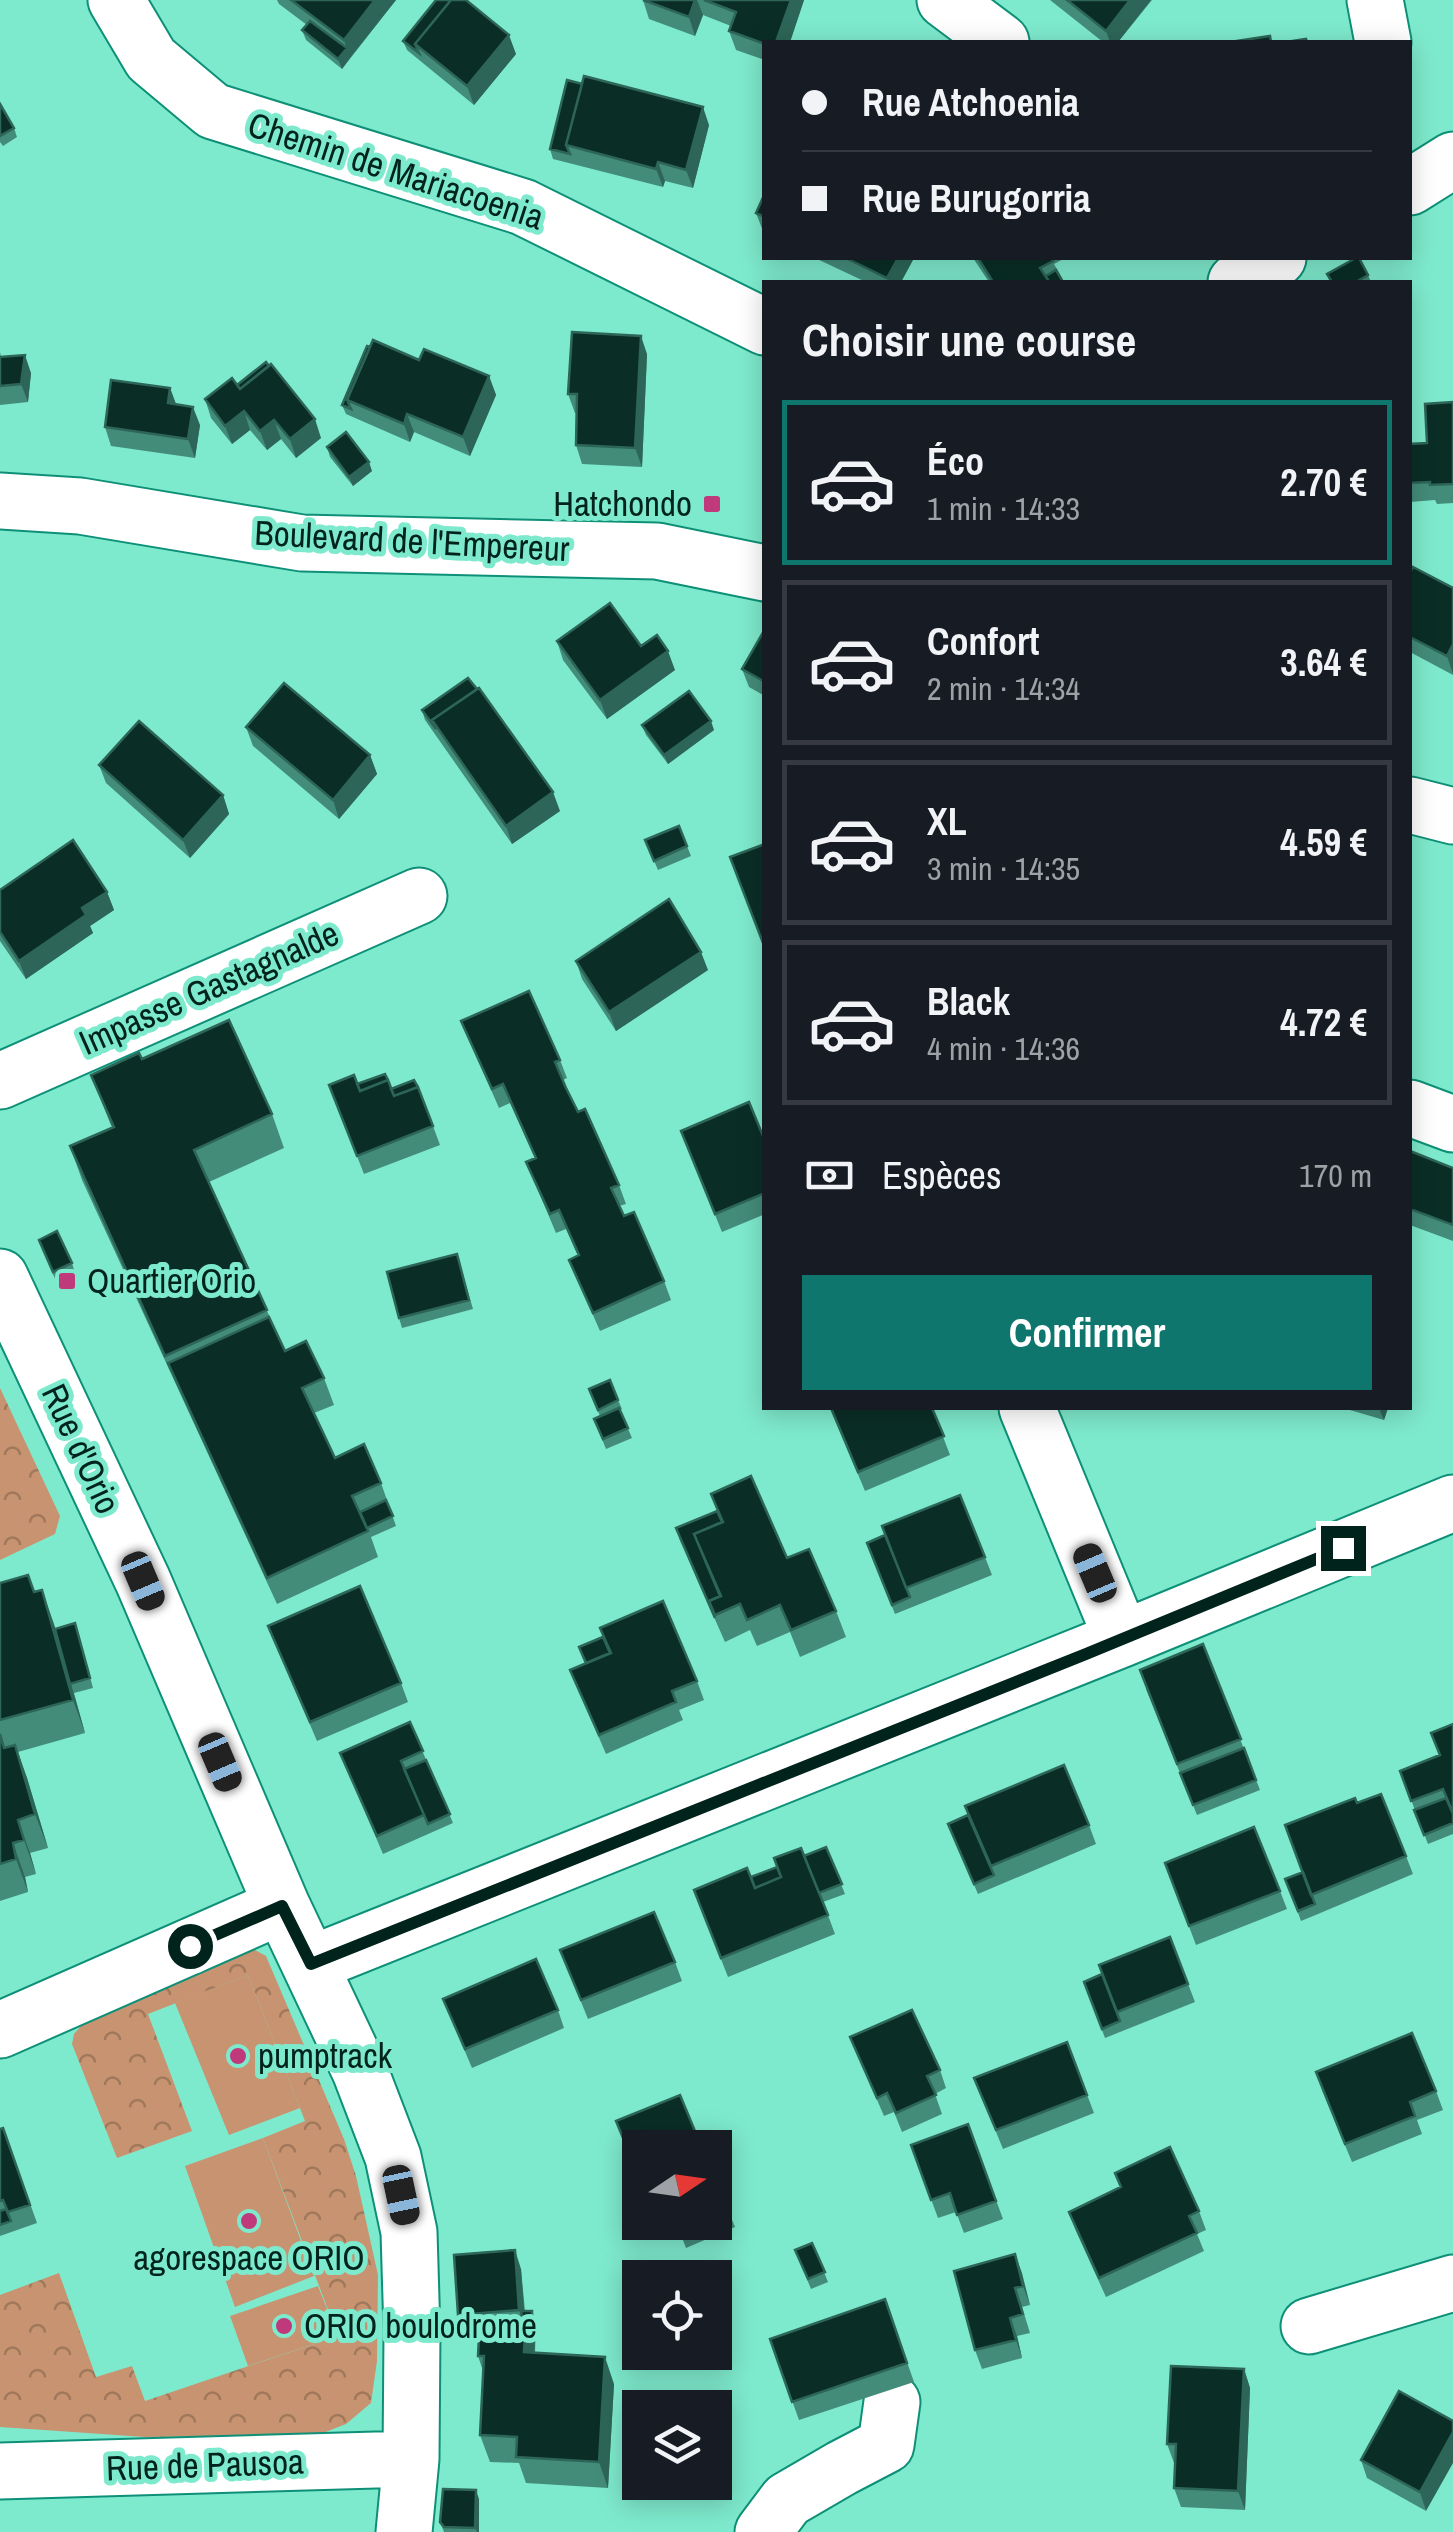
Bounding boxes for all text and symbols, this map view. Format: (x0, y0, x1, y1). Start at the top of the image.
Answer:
text: Rue Atchoenia (862, 77, 1079, 128)
street label: Chemin de Mariacoenia (242, 101, 550, 240)
text: Rue Burugorria (862, 173, 1091, 224)
text: Choisir une course (802, 309, 1136, 370)
text: Éco (927, 436, 984, 487)
icon: car (807, 438, 897, 528)
text: 2.70 € (1280, 457, 1367, 508)
place label: Hatchondo (553, 480, 692, 527)
text: 1 min · 14:33 (927, 487, 1080, 530)
marker: Hatchondo (701, 493, 723, 515)
street label: Boulevard de l'Empereur (254, 509, 571, 572)
text: Confort (927, 616, 1039, 667)
icon: car (807, 618, 897, 708)
text: 3.64 € (1280, 637, 1367, 688)
text: 2 min · 14:34 (927, 667, 1080, 710)
text: XL (927, 796, 967, 847)
icon: car (807, 798, 897, 888)
text: 4.59 € (1280, 817, 1367, 868)
text: 3 min · 14:35 (927, 847, 1080, 890)
street label: Impasse Gastagnalde (72, 909, 346, 1066)
text: Black (927, 976, 1010, 1027)
icon: car (807, 978, 897, 1068)
text: 4.72 € (1280, 997, 1367, 1048)
text: 4 min · 14:36 (927, 1027, 1080, 1070)
icon: cash (802, 1148, 857, 1203)
text: Espèces (882, 1150, 1002, 1201)
text: 170 m (1299, 1154, 1372, 1197)
place label: Quartier Orio (87, 1257, 256, 1304)
marker: Quartier Orio (56, 1270, 78, 1292)
button: Confirmer (802, 1275, 1372, 1390)
street label: Rue d'Orio (31, 1376, 132, 1521)
route end (1321, 1526, 1366, 1571)
car (1069, 1540, 1121, 1606)
car (117, 1548, 169, 1614)
car (194, 1729, 246, 1795)
route start (168, 1924, 213, 1969)
place label: pumptrack (258, 2032, 393, 2079)
marker: pumptrack (227, 2045, 249, 2067)
north arrow (622, 2130, 732, 2240)
map controls (622, 2130, 732, 2500)
car (380, 2163, 422, 2227)
marker: agorespace ORIO (238, 2210, 260, 2232)
place label: agorespace ORIO (133, 2234, 365, 2281)
button: locate (622, 2260, 732, 2370)
place label: ORIO boulodrome (304, 2302, 537, 2349)
marker: ORIO boulodrome (273, 2315, 295, 2337)
button: layers (622, 2390, 732, 2500)
street label: Rue de Pausoa (105, 2438, 305, 2491)

